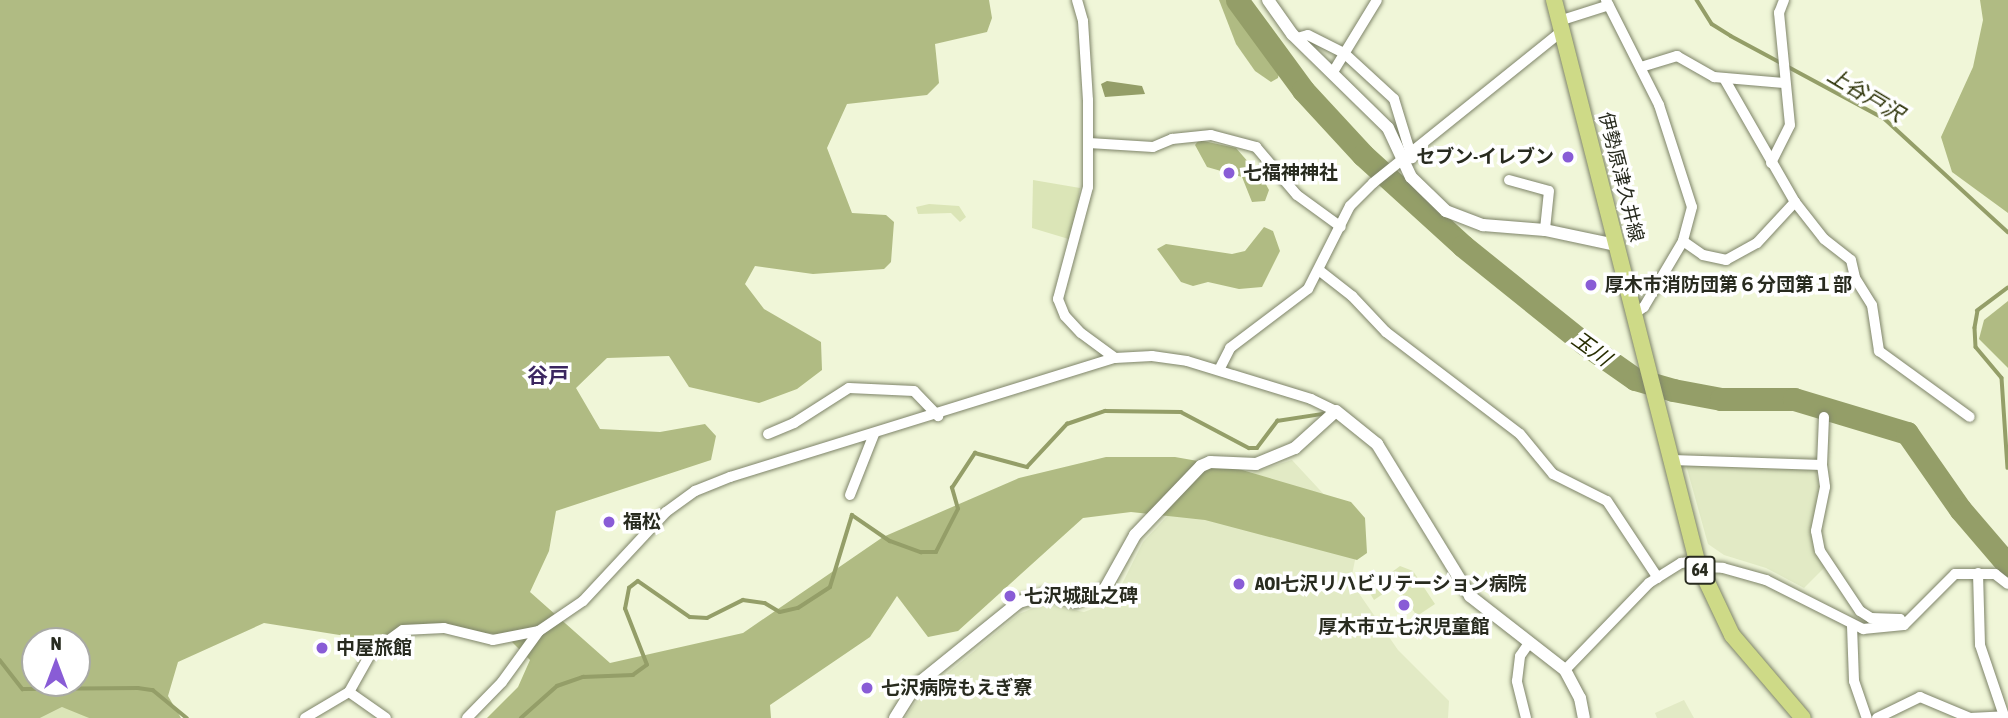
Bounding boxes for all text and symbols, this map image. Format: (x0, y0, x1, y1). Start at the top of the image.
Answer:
water label: 上谷戸沢 (1824, 62, 1908, 126)
street label: 伊勢原津久井線 (1594, 110, 1648, 244)
place label: セブン-イレブン (1416, 146, 1554, 168)
marker: セブン-イレブン (1560, 149, 1576, 165)
place label: 七福神神社 (1243, 162, 1338, 184)
marker: 七福神神社 (1221, 165, 1237, 181)
place label: 厚木市消防団第６分団第１部 (1605, 274, 1852, 296)
marker: 厚木市消防団第６分団第１部 (1583, 277, 1599, 293)
water label: 玉川 (1568, 325, 1616, 371)
district label: 谷戸 (527, 362, 569, 388)
place label: 福松 (623, 511, 661, 533)
marker: 福松 (601, 514, 617, 530)
road number: 64 (1684, 556, 1716, 584)
place label: AOI七沢リハビリテーション病院 (1255, 573, 1527, 595)
marker: AOI七沢リハビリテーション病院 (1229, 574, 1249, 594)
place label: 七沢城趾之碑 (1024, 585, 1138, 607)
marker: 七沢城趾之碑 (1002, 588, 1018, 604)
marker: 厚木市立七沢児童館 (1396, 597, 1412, 613)
place label: 厚木市立七沢児童館 (1319, 616, 1489, 638)
north arrow (21, 627, 91, 697)
text: N (50, 632, 62, 654)
place label: 中屋旅館 (336, 637, 412, 659)
marker: 中屋旅館 (314, 640, 330, 656)
place label: 七沢病院もえぎ寮 (881, 677, 1033, 699)
marker: 七沢病院もえぎ寮 (859, 680, 875, 696)

